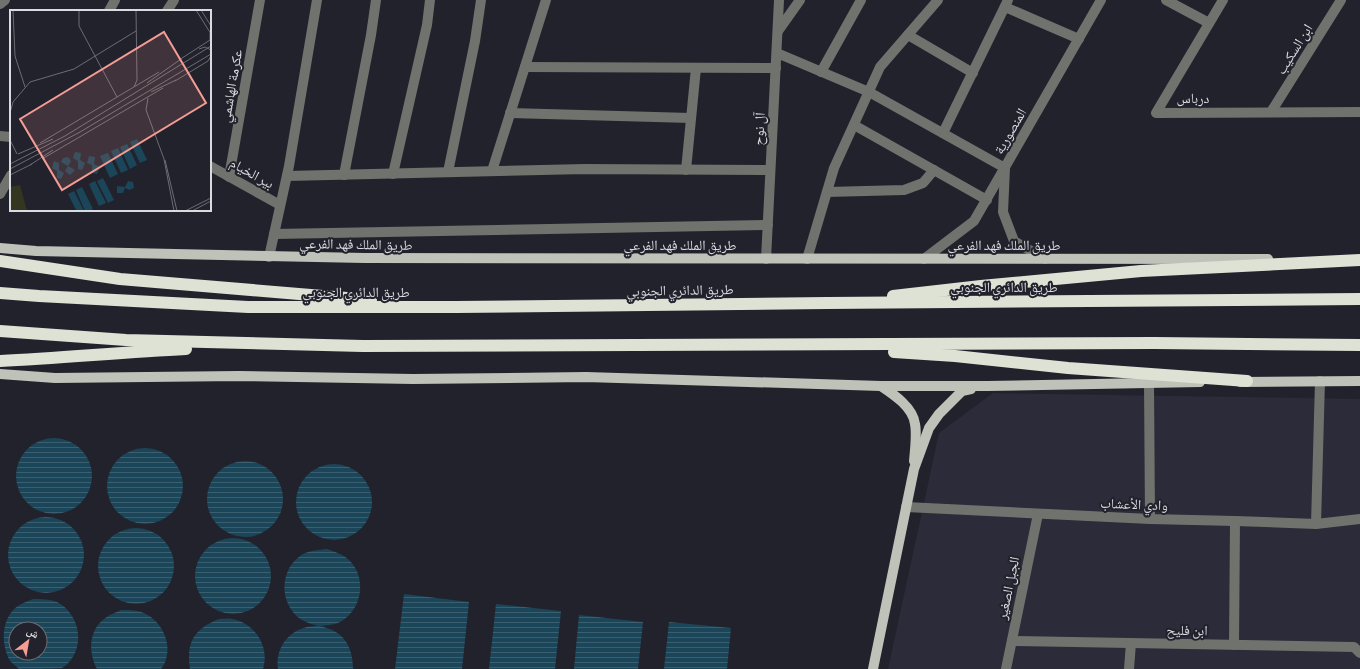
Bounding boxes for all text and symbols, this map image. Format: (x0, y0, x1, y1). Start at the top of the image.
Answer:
inset map (10, 10, 211, 211)
street label: ابن السكيب (1272, 21, 1316, 78)
street label: عكرمة الهاشمي (217, 48, 249, 124)
street label: درباس (1177, 90, 1210, 107)
street label: المنصورية (991, 105, 1030, 157)
street label: آل نوح (750, 112, 770, 146)
street label: بير الخيام (226, 154, 277, 193)
street label: طريق الملك فهد الفرعي (299, 235, 413, 257)
street label: طريق الملك فهد الفرعي (623, 237, 737, 257)
street label: طريق الملك فهد الفرعي (947, 237, 1061, 257)
street label: طريق الدائري الجنوبي (950, 279, 1058, 299)
street label: طريق الدائري الجنوبي (626, 281, 734, 302)
street label: طريق الدائري الجنوبي (302, 284, 410, 304)
street label: وادي الأعشاب (1100, 495, 1168, 517)
street label: الجبل الصغير (993, 555, 1023, 622)
north arrow (8, 621, 48, 661)
street label: ابن فليح (1166, 622, 1208, 640)
text: ش (24, 624, 42, 642)

